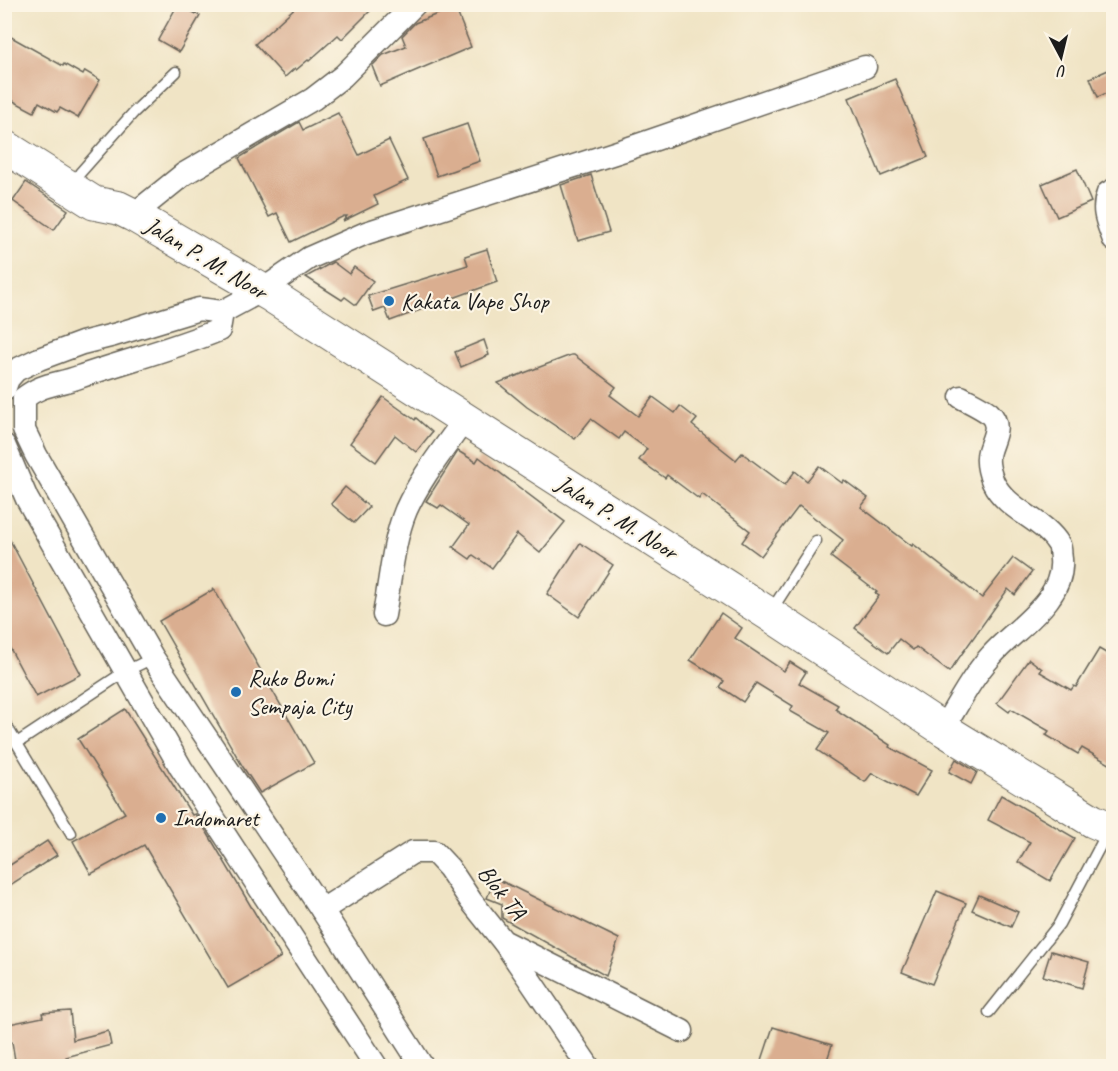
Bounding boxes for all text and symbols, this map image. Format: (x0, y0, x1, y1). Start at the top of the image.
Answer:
north arrow (1031, 27, 1091, 87)
text: U (1054, 60, 1068, 82)
street label: Jalan P. M. Noor (138, 209, 275, 307)
place label: Kakata Vape Shop (401, 286, 550, 316)
marker: Kakata Vape Shop (382, 294, 396, 308)
street label: Jalan P. M. Noor (550, 467, 685, 567)
place label: Ruko Bumi Sempaja City (248, 663, 353, 721)
marker: Ruko Bumi Sempaja City (229, 685, 243, 699)
place label: Indomaret (173, 803, 261, 833)
marker: Indomaret (154, 811, 168, 825)
street label: Blok TA (471, 858, 533, 926)

